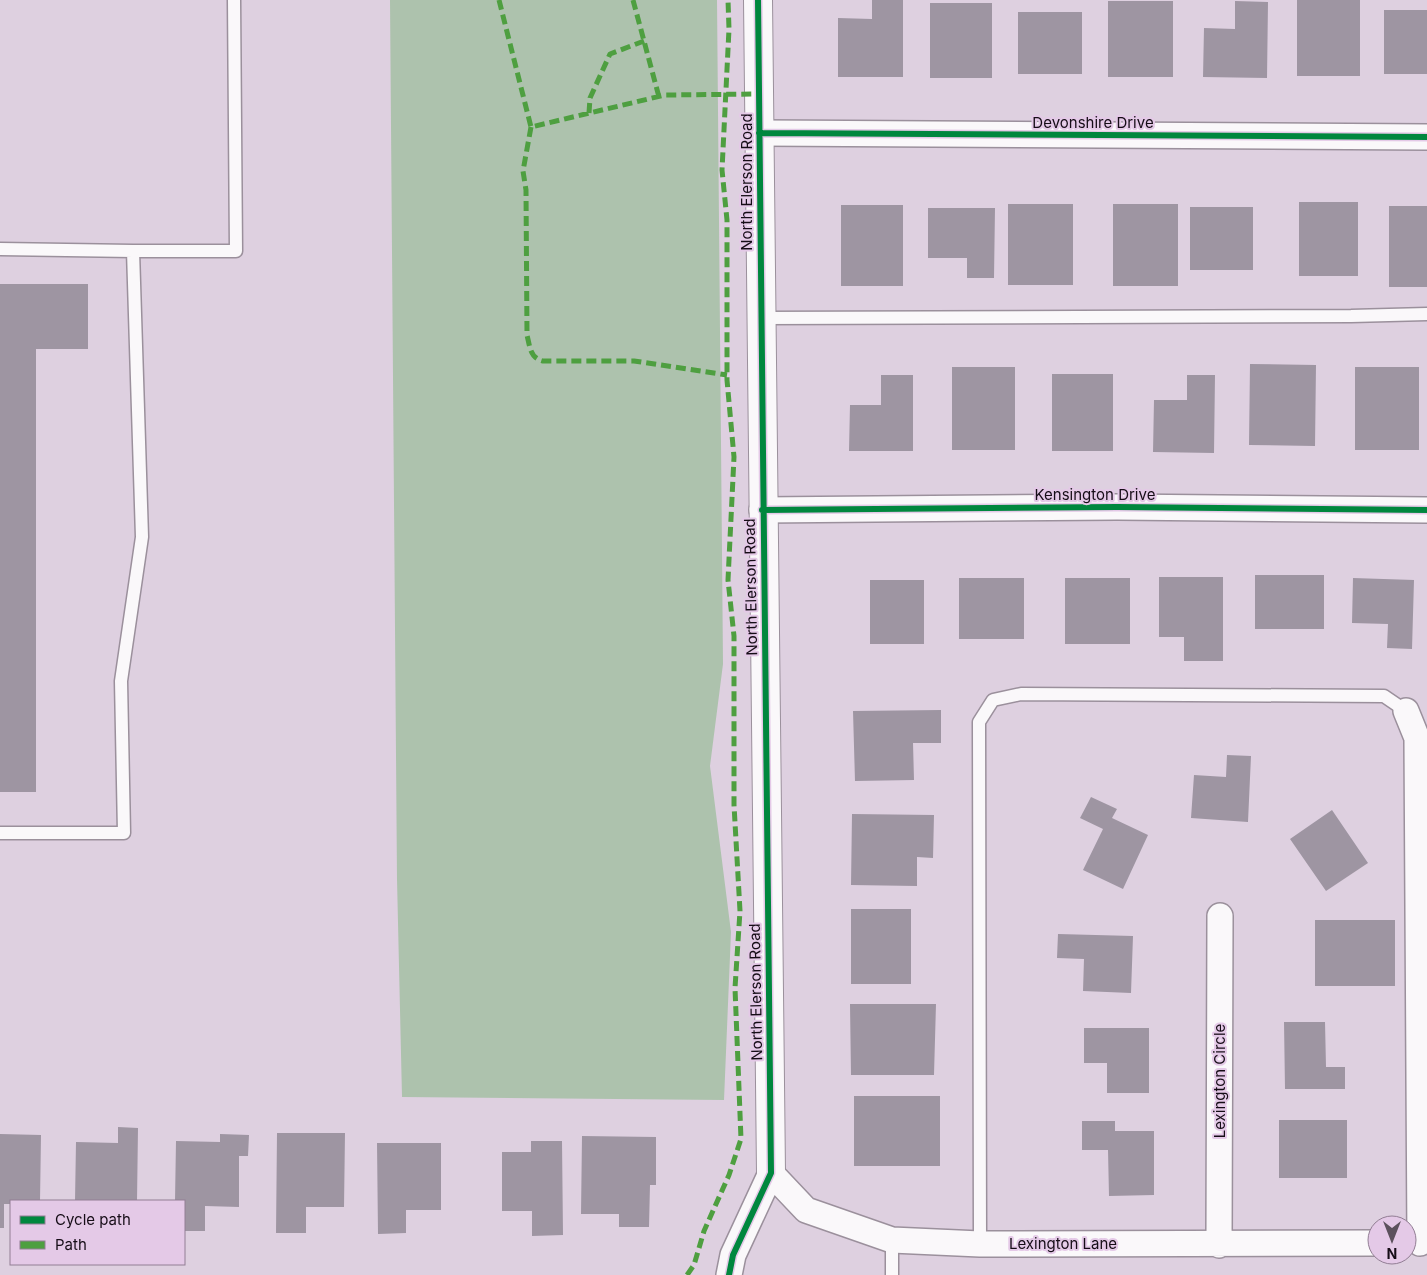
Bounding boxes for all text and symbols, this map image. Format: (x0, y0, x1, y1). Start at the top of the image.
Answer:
street label: North Elerson Road (737, 113, 756, 251)
street label: Devonshire Drive (1032, 113, 1154, 132)
street label: Kensington Drive (1035, 485, 1155, 504)
street label: North Elerson Road (740, 518, 761, 656)
street label: North Elerson Road (745, 923, 766, 1061)
street label: Lexington Circle (1210, 1024, 1229, 1138)
legend (10, 1200, 185, 1265)
text: Cycle path (55, 1210, 131, 1229)
north arrow (1367, 1215, 1417, 1265)
street label: Lexington Lane (1009, 1234, 1117, 1253)
text: Path (55, 1235, 87, 1254)
text: N (1387, 1245, 1397, 1262)

